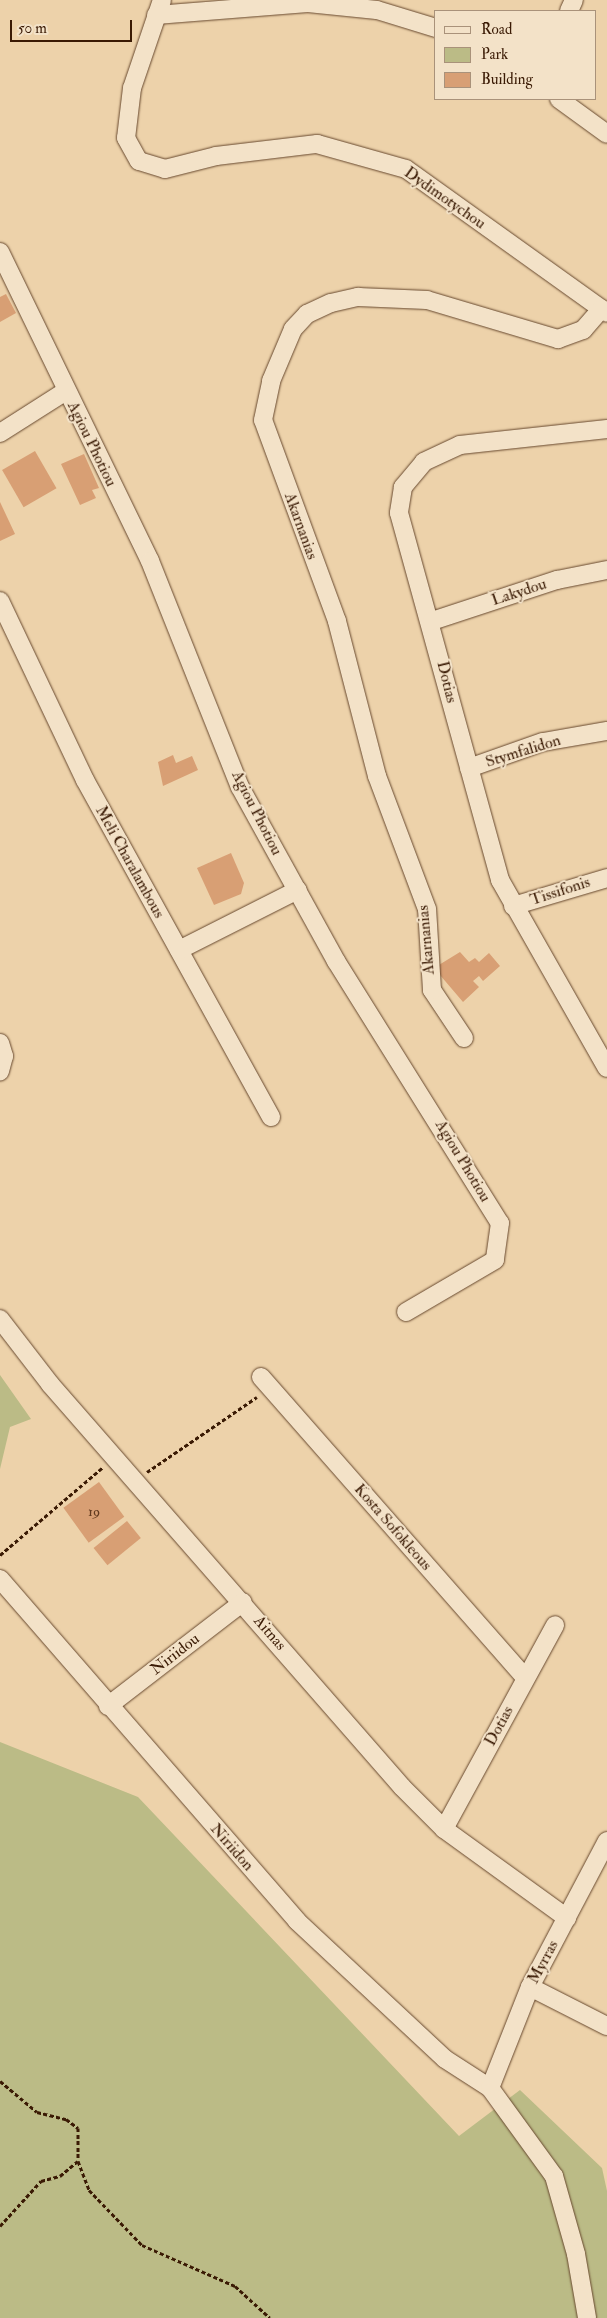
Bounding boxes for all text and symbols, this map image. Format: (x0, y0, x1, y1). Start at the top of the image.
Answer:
scale bar (12, 10, 135, 42)
legend (434, 10, 597, 100)
text: 50 m (18, 19, 47, 38)
text: Road (481, 20, 512, 39)
text: Park (481, 45, 508, 64)
text: Building (481, 70, 533, 89)
street label: Dydimotychou (401, 163, 489, 233)
street label: Agiou Photiou (63, 398, 121, 490)
street label: Akarnanias (280, 490, 322, 562)
street label: Lakydou (489, 574, 549, 610)
street label: Dotias (433, 659, 461, 705)
street label: Stymfalidon (483, 731, 563, 771)
street label: Agiou Photiou (227, 767, 287, 859)
street label: Meli Charalambous (91, 803, 169, 921)
street label: Tissifonis (528, 872, 592, 910)
street label: Akarnanias (413, 904, 439, 976)
street label: Agiou Photiou (431, 1116, 495, 1206)
street label: Kosta Sofokleous (350, 1480, 436, 1574)
house number: 19 (88, 1504, 100, 1520)
street label: Aitnas (250, 1612, 290, 1654)
street label: Niriidou (147, 1629, 203, 1679)
street label: Dotias (481, 1703, 517, 1749)
street label: Niriidon (206, 1819, 258, 1875)
street label: Myrras (524, 1937, 562, 1987)

